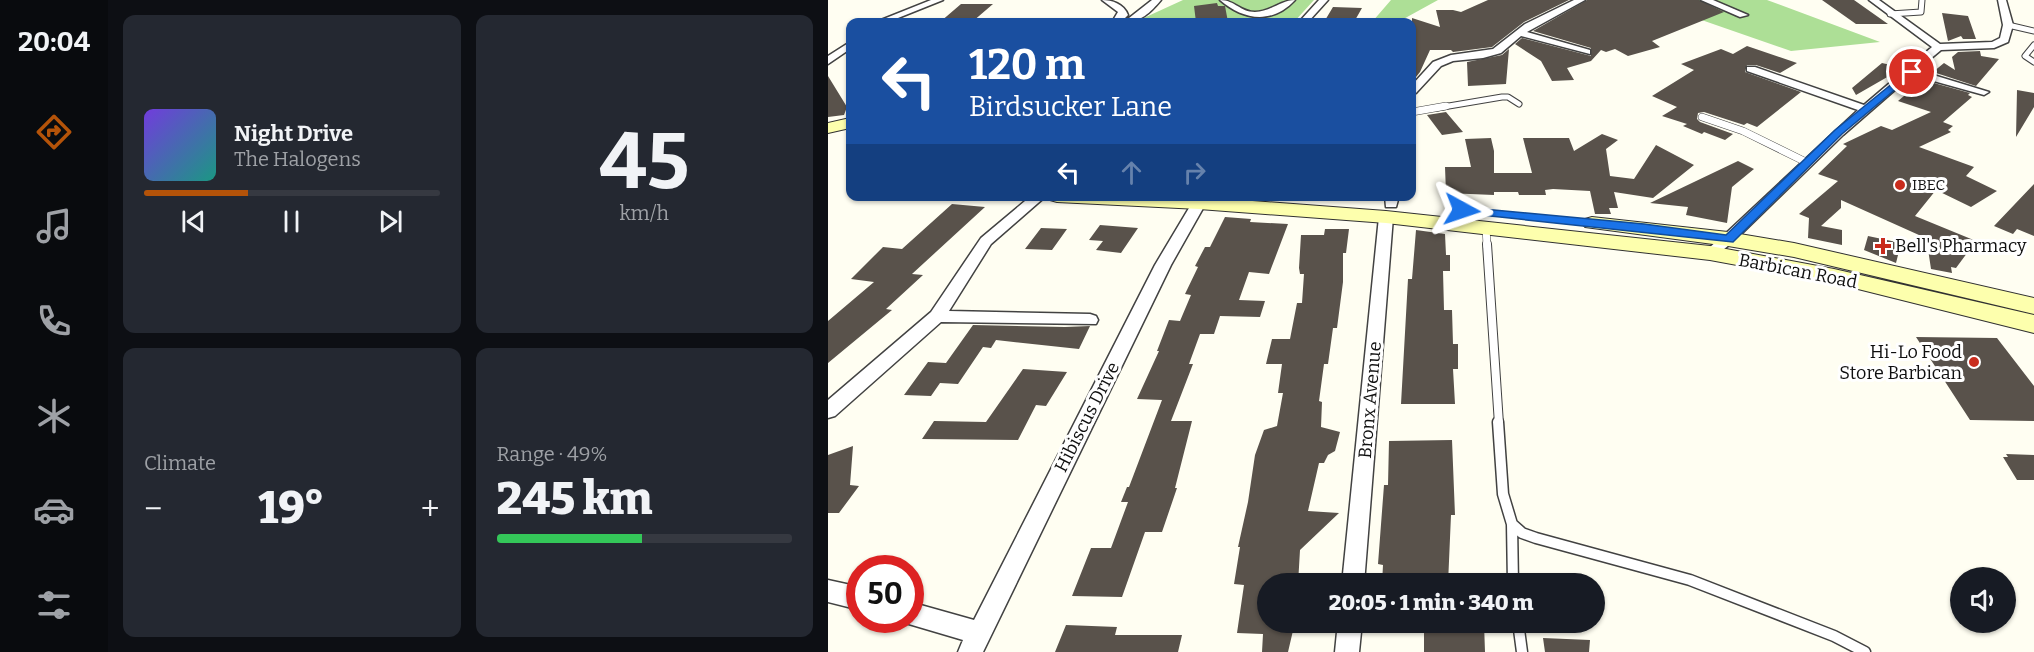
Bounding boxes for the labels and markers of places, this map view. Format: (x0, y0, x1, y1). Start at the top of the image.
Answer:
pin (1886, 46, 1937, 97)
place label: IBEC (1912, 176, 1945, 194)
marker: IBEC (1893, 178, 1907, 192)
place label: Bell's Pharmacy (1895, 235, 2027, 257)
marker: Bell's Pharmacy (1876, 239, 1890, 253)
place label: Hi-Lo Food Store Barbican (1839, 341, 1963, 384)
marker: Hi-Lo Food Store Barbican (1967, 355, 1981, 369)

